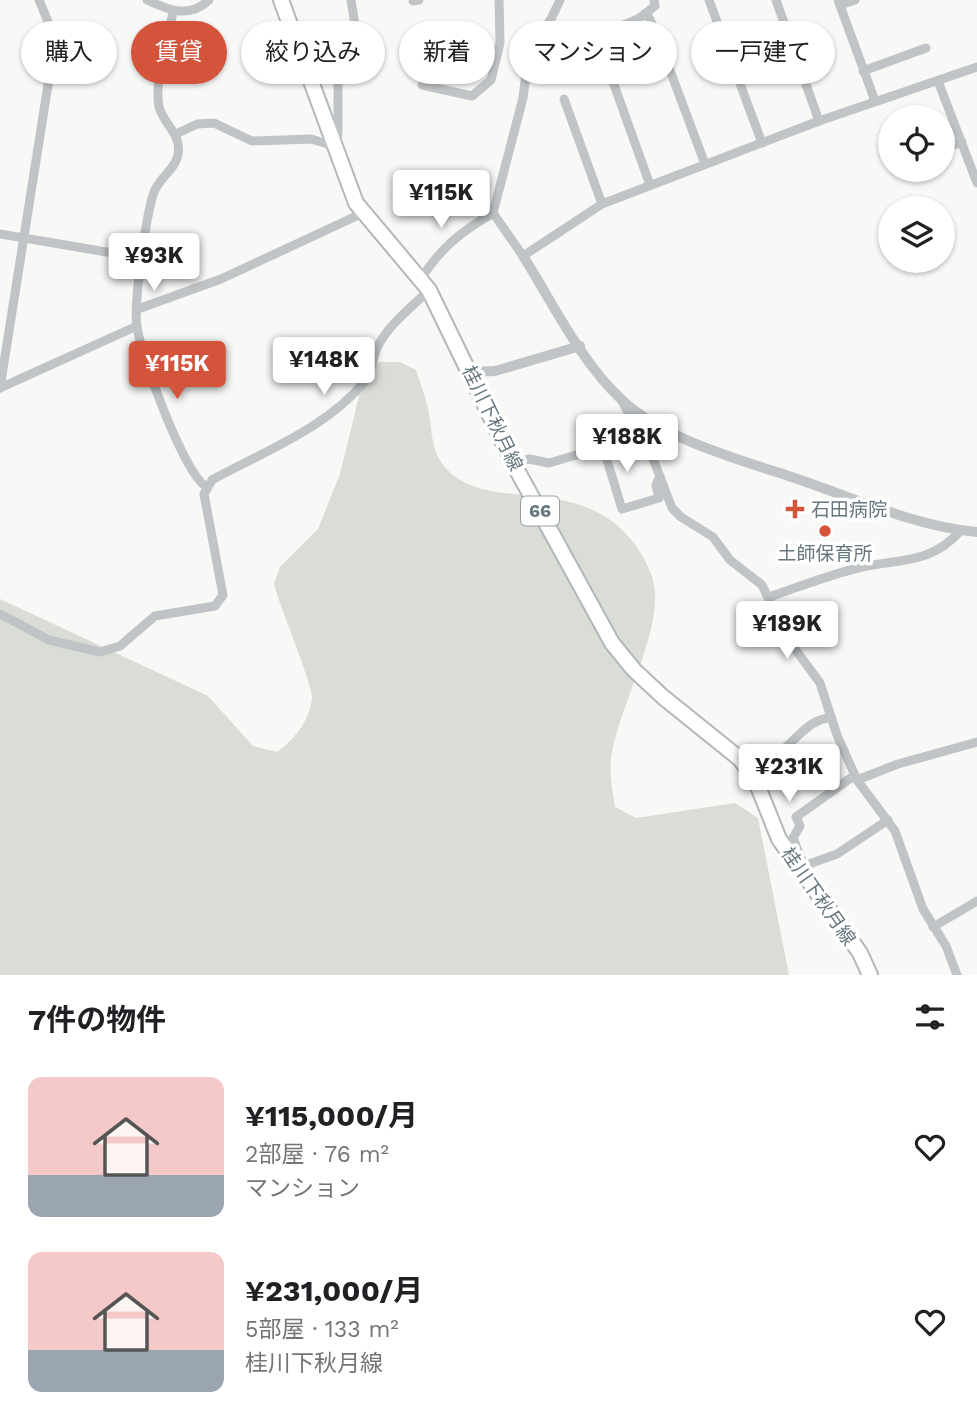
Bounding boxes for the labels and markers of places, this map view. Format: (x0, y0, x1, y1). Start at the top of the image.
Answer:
pin: ¥115K (392, 170, 490, 230)
pin: ¥93K (113, 233, 195, 293)
pin: ¥148K (275, 338, 373, 397)
pin: ¥115K (128, 342, 226, 401)
pin: ¥188K (578, 414, 676, 474)
place label: 石田病院 (811, 498, 887, 521)
marker: 石田病院 (785, 499, 805, 519)
marker: 土師保育所 (817, 523, 833, 539)
place label: 土師保育所 (777, 542, 873, 565)
pin: ¥189K (738, 602, 836, 661)
pin: ¥231K (740, 744, 838, 804)

